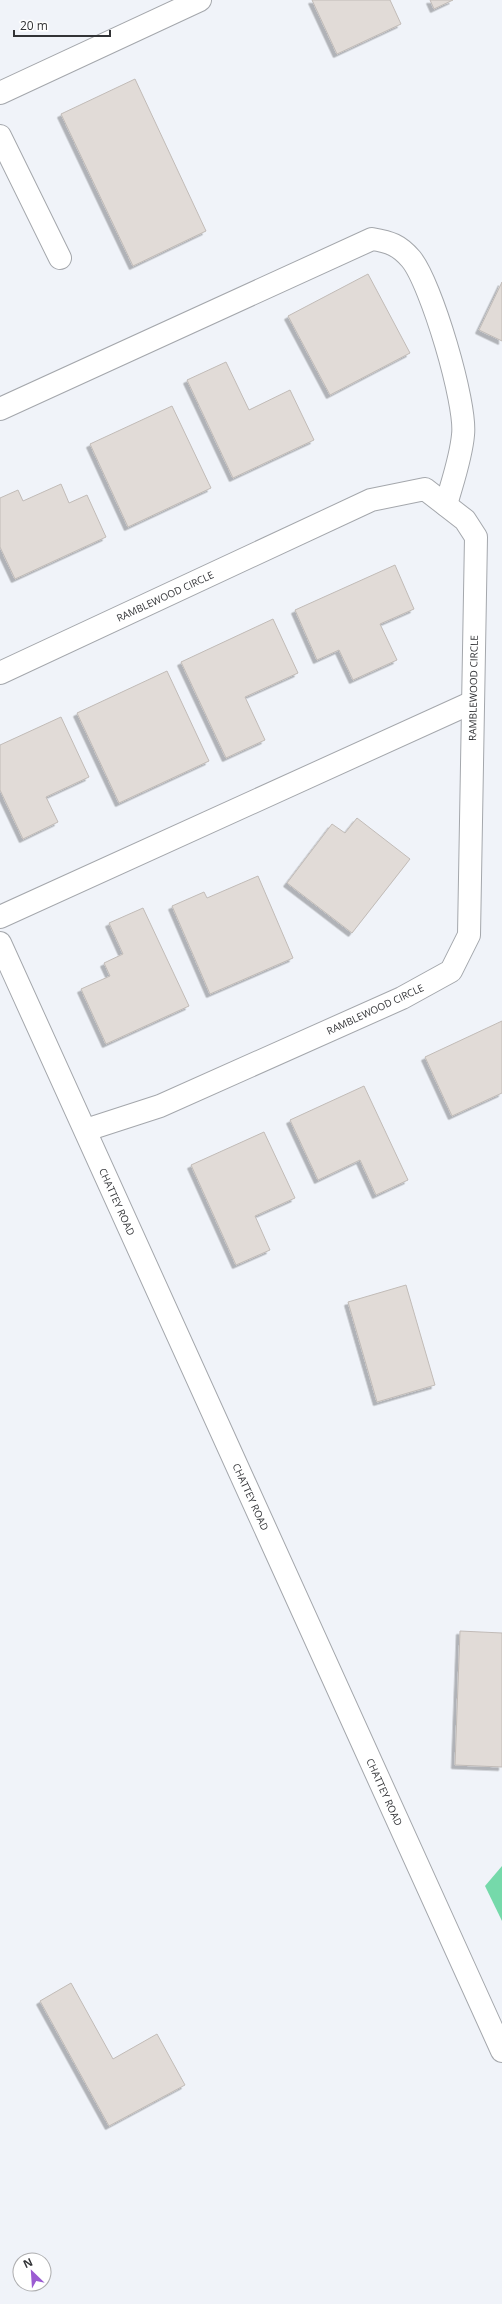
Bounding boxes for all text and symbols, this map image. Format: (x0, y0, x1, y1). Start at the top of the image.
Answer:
scale bar (14, 12, 110, 38)
text: 20 m (20, 17, 48, 34)
street label: RAMBLEWOOD CIRCLE (114, 567, 216, 625)
street label: RAMBLEWOOD CIRCLE (465, 635, 481, 741)
street label: RAMBLEWOOD CIRCLE (324, 980, 426, 1038)
street label: CHATTEY ROAD (96, 1166, 139, 1238)
street label: CHATTEY ROAD (230, 1461, 272, 1533)
street label: CHATTEY ROAD (363, 1756, 406, 1828)
north arrow (12, 2252, 52, 2292)
text: N (20, 2254, 35, 2271)

